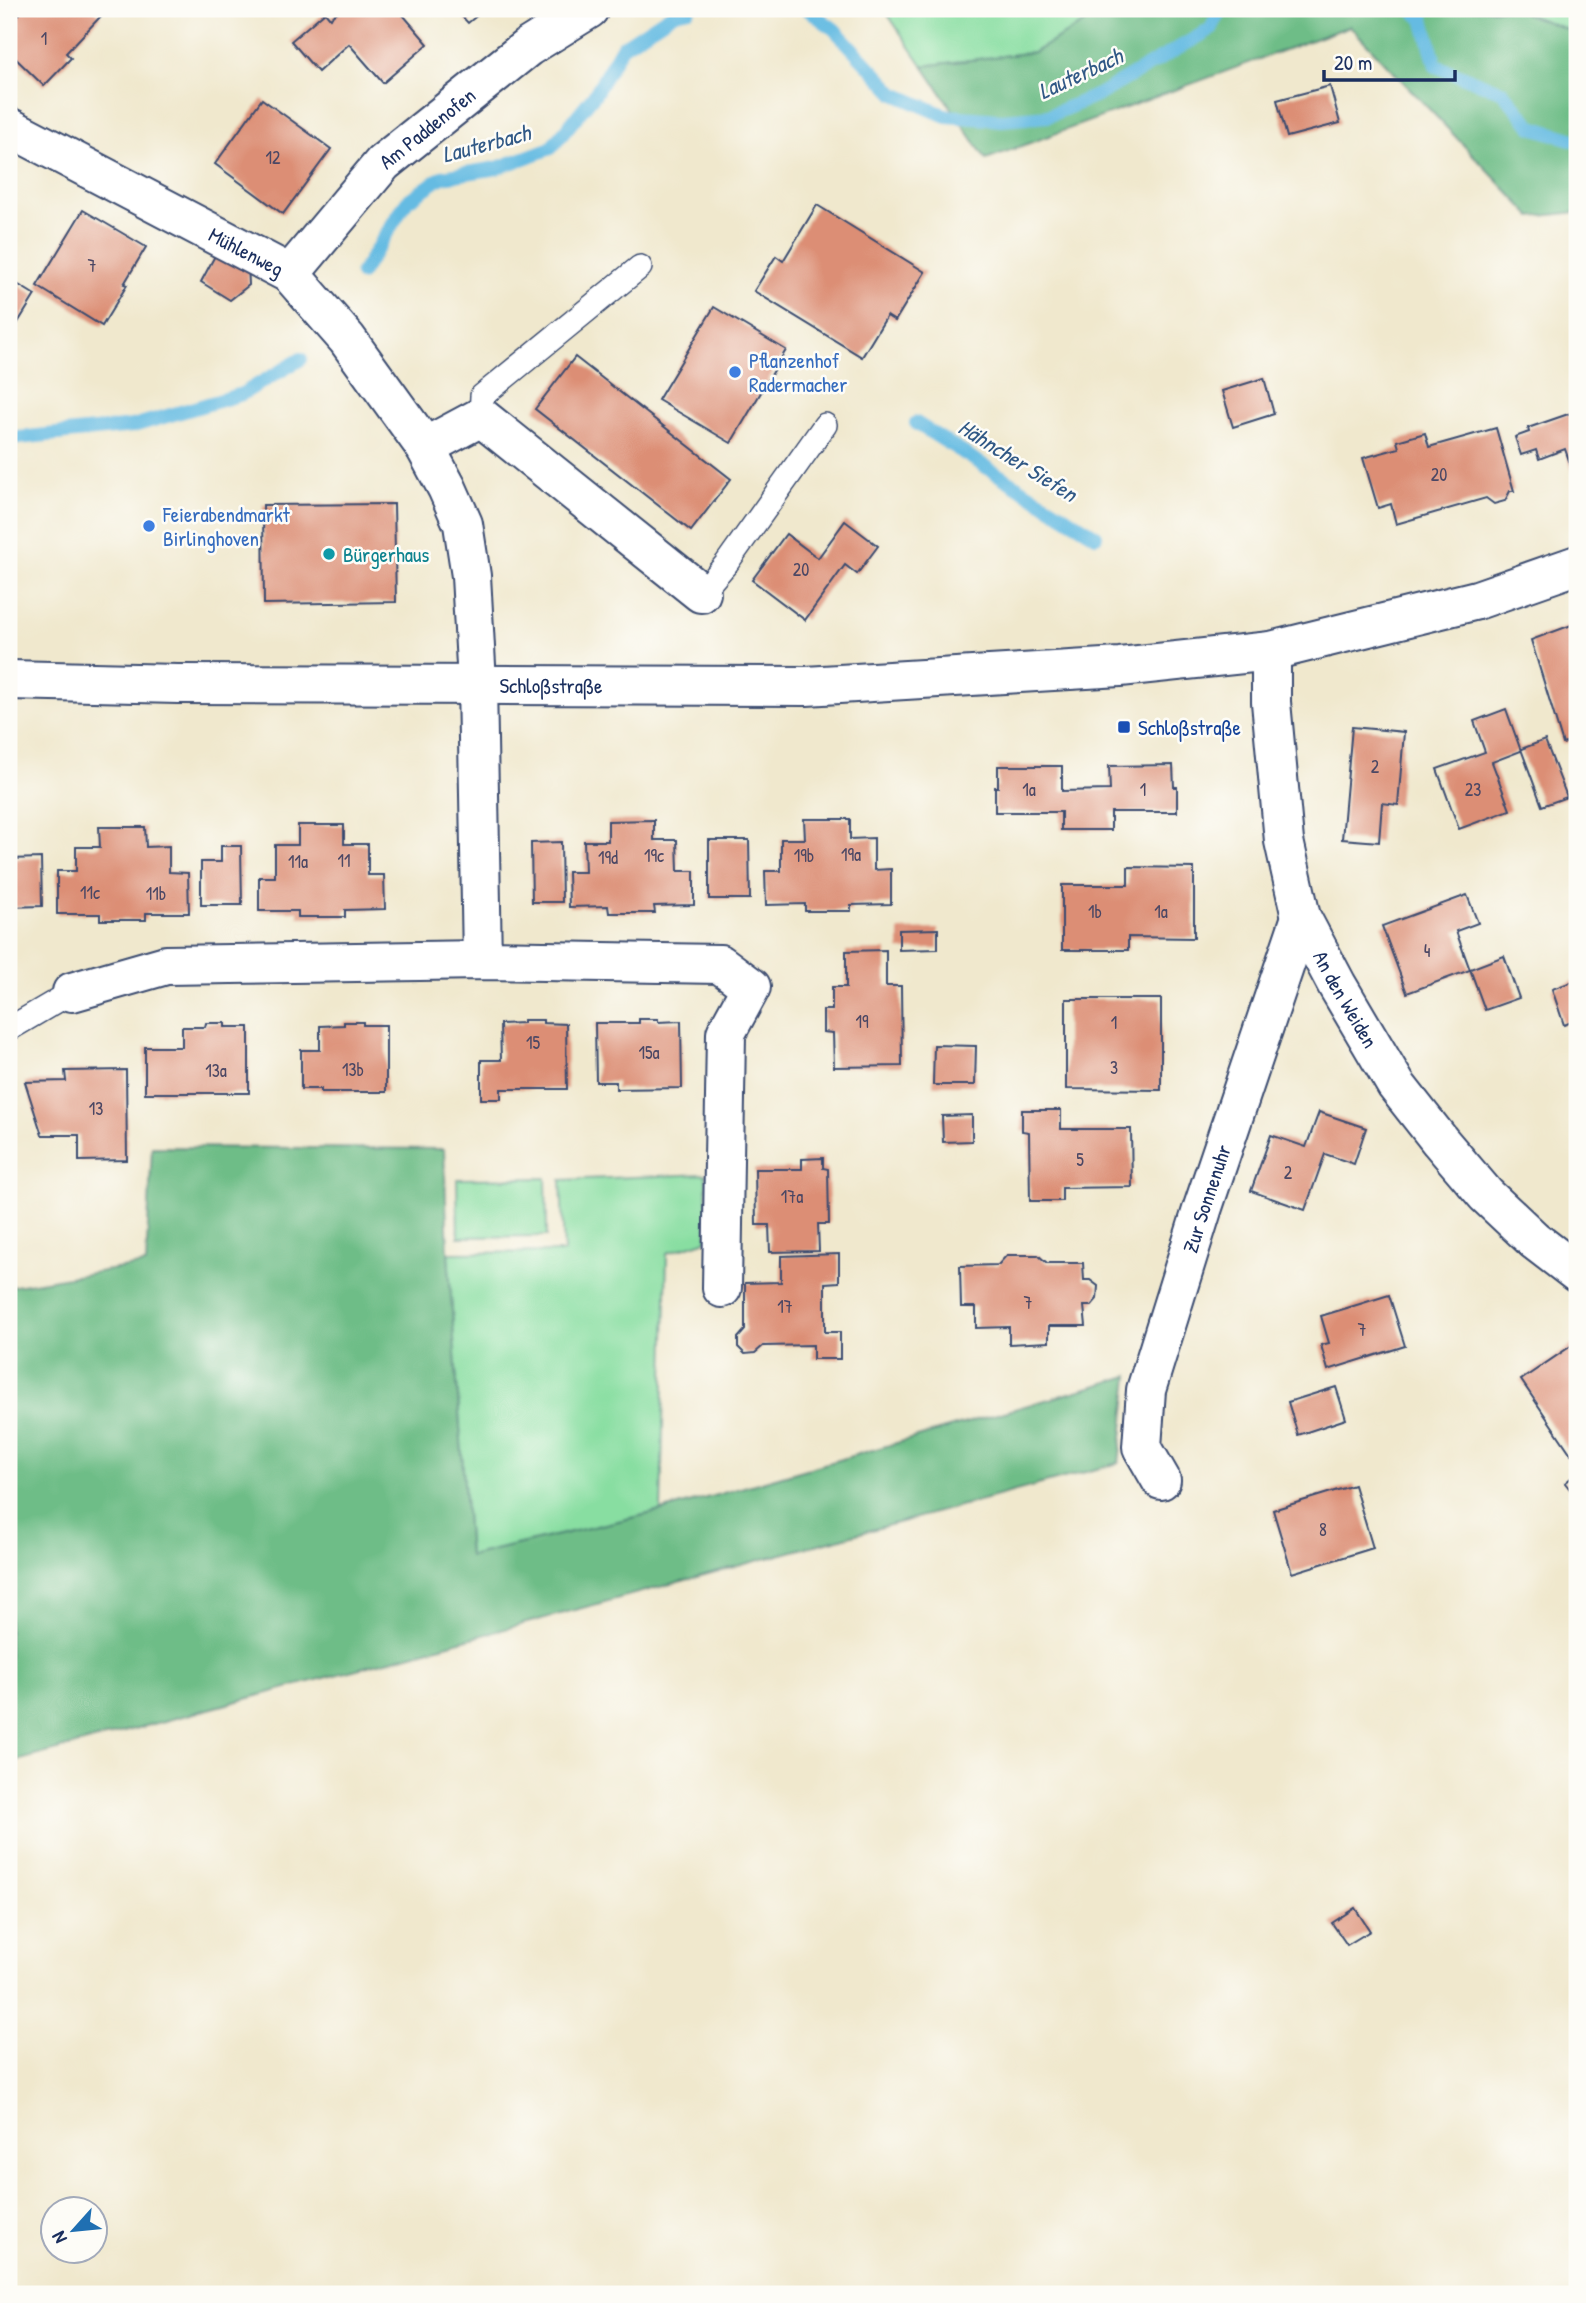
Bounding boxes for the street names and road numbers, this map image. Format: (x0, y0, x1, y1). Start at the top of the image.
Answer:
street label: Am Paddenofen (373, 80, 481, 175)
street label: Mühlenweg (204, 220, 289, 283)
street label: Schloßstraße (499, 671, 602, 700)
street label: An den Weiden (1307, 945, 1385, 1053)
street label: Zur Sonnenuhr (1175, 1141, 1238, 1256)

